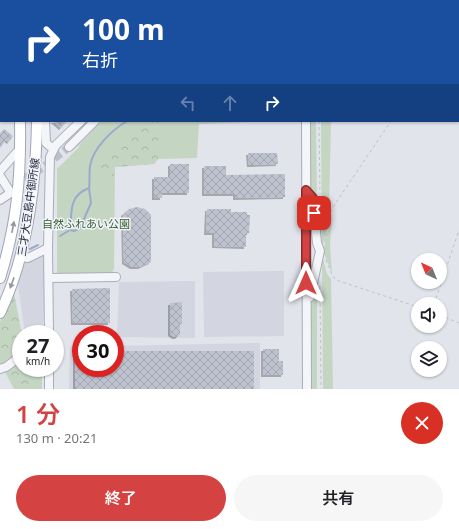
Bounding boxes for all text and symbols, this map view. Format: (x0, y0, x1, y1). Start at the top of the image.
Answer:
text: 100 m (82, 10, 165, 48)
icon: right (16, 16, 68, 68)
text: 右折 (82, 48, 118, 72)
icon: left (177, 92, 199, 114)
icon: ahead (219, 92, 241, 114)
icon: right (261, 92, 283, 114)
street label: 三才大豆島中御所線 (14, 157, 42, 257)
pin (297, 196, 331, 230)
icon: arrive (303, 202, 325, 224)
park label: 自然ふれあい公園 (42, 216, 130, 231)
one-way arrow (11, 221, 17, 233)
north arrow (411, 253, 447, 289)
map controls (411, 253, 447, 377)
position arrow (285, 262, 327, 304)
one-way arrow (8, 278, 14, 290)
button: sound (411, 297, 447, 333)
speed limit sign: 30 (72, 325, 124, 377)
text: 27 (27, 332, 49, 359)
button: layers (411, 341, 447, 377)
text: km/h (26, 354, 50, 368)
text: 1 分 (16, 397, 60, 430)
button: close (401, 402, 443, 444)
text: 130 m · 20:21 (16, 429, 97, 447)
button: 終了 (16, 475, 226, 521)
button: 共有 (234, 475, 443, 521)

